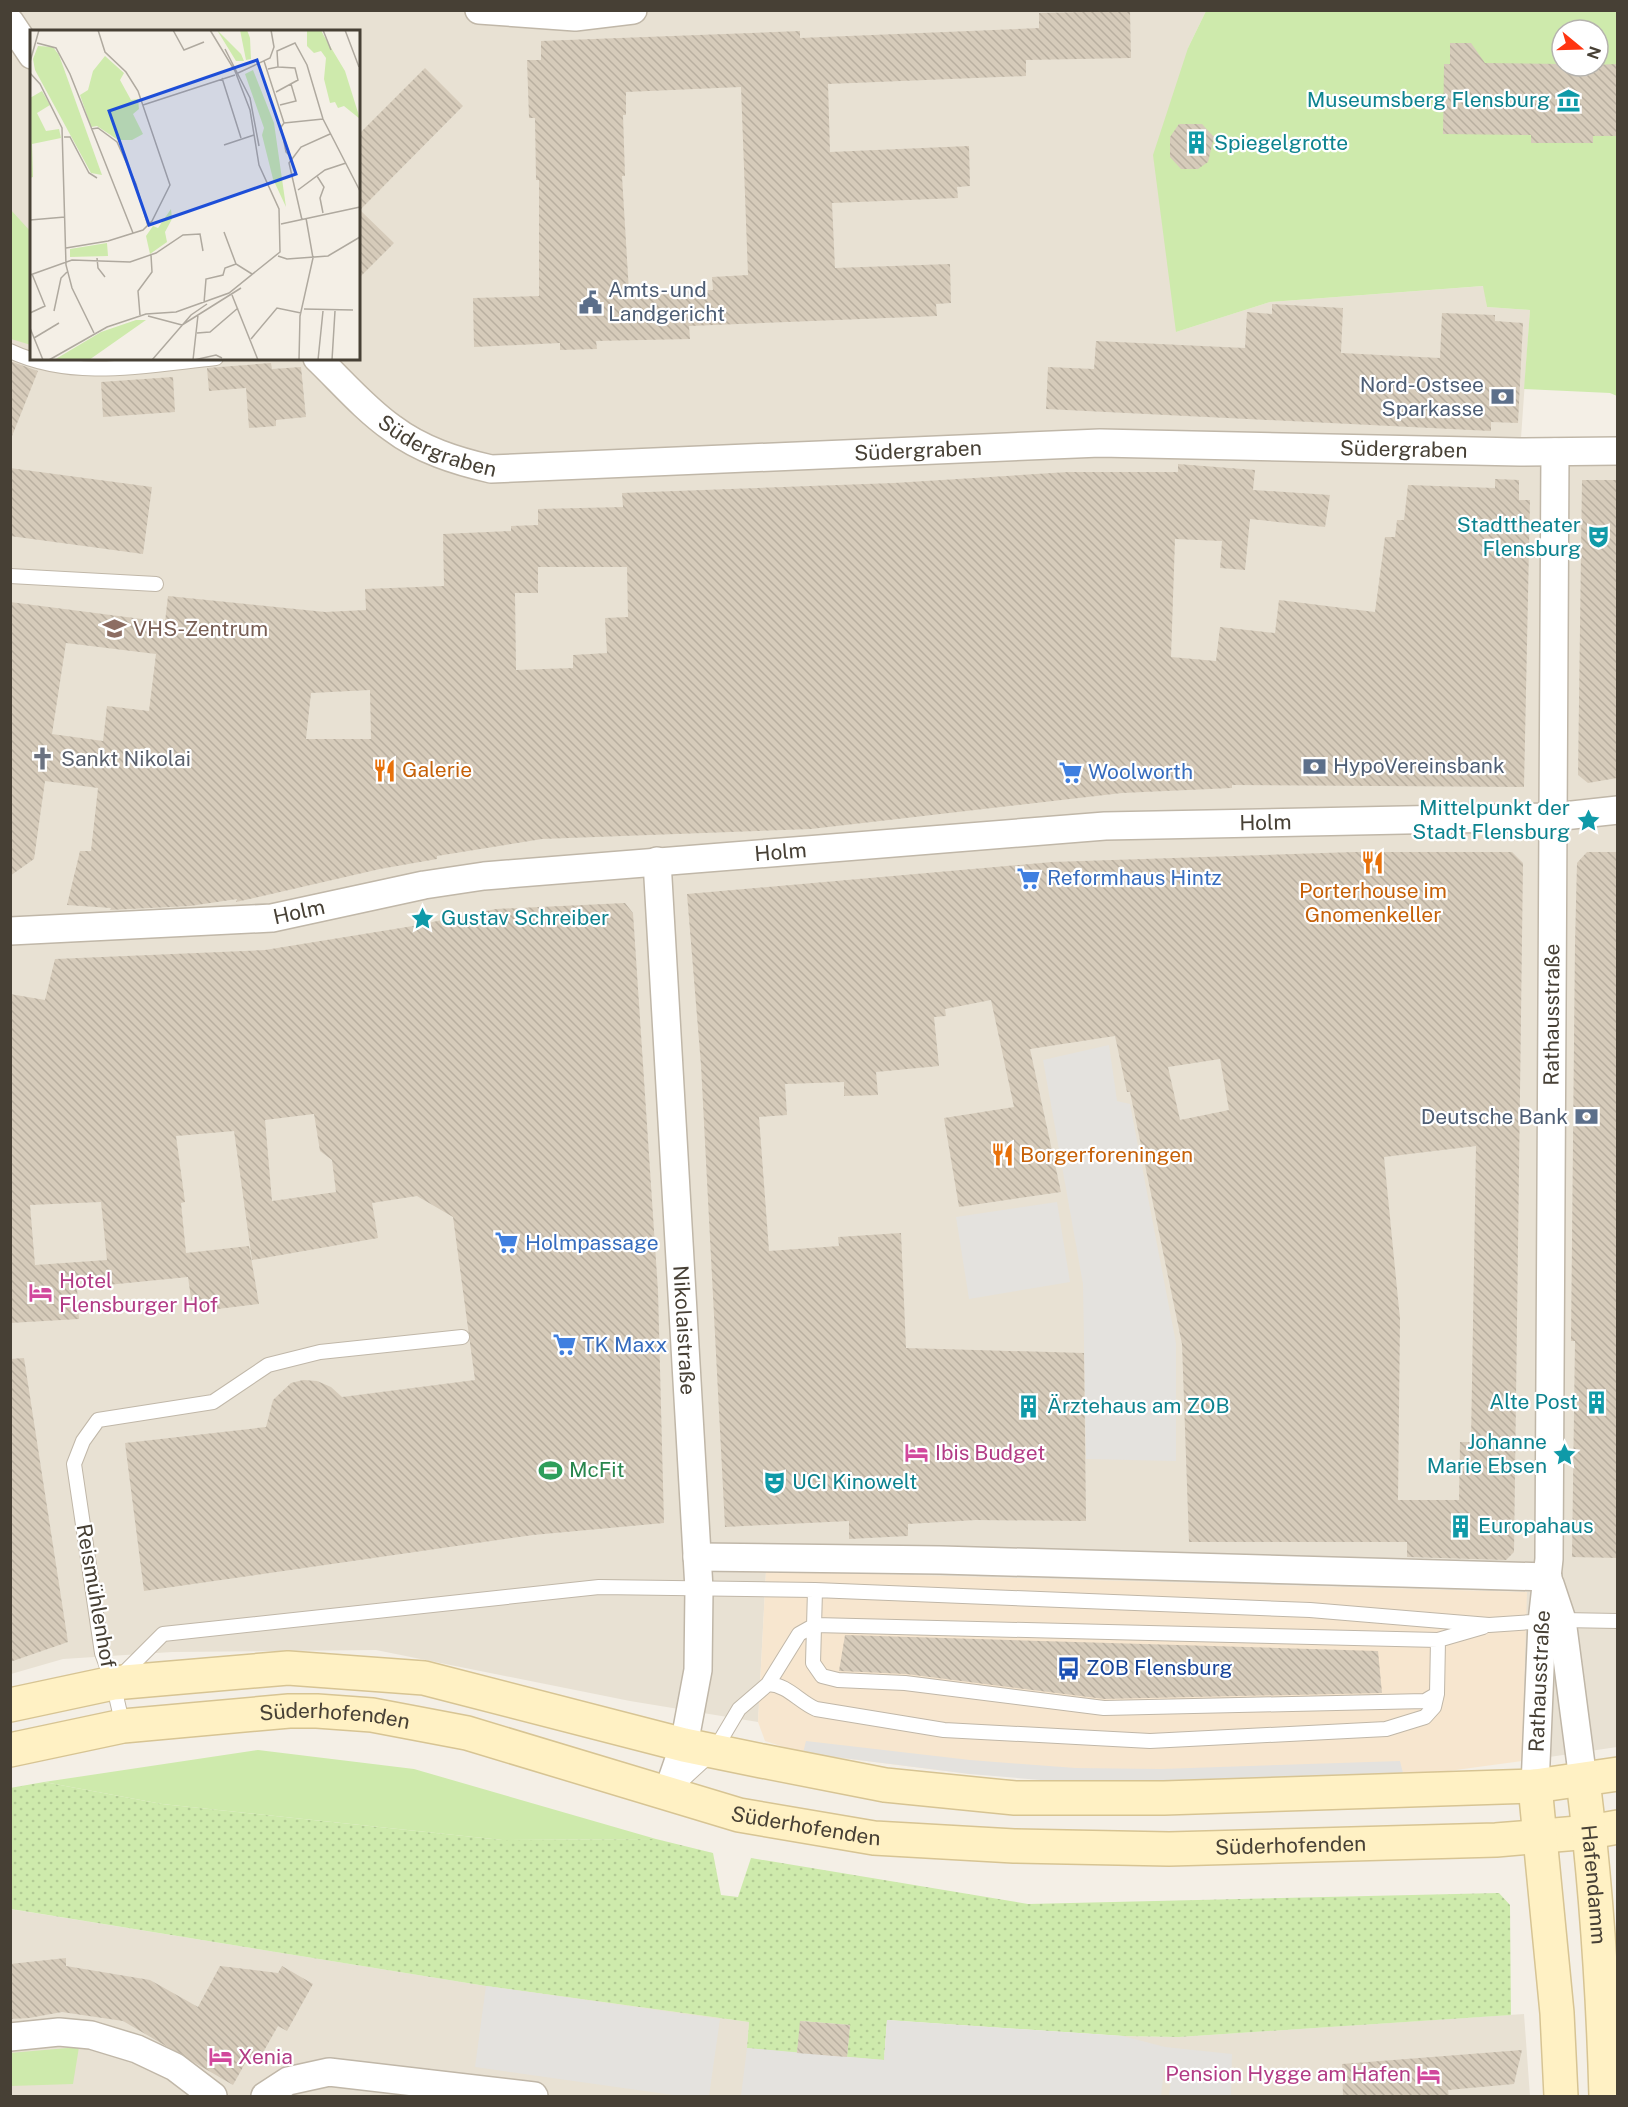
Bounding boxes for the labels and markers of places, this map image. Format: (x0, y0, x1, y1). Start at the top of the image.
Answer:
place label: Museumsberg Flensburg (1307, 87, 1550, 112)
museum icon: Museumsberg Flensburg (1555, 87, 1581, 113)
building icon: Spiegelgrotte (1183, 130, 1209, 156)
place label: Spiegelgrotte (1214, 130, 1348, 155)
place label: Amts- und Landgericht (608, 277, 725, 326)
public building icon: Amts- und Landgericht (577, 289, 603, 315)
place label: Nord-Ostsee Sparkasse (1360, 372, 1484, 421)
bank icon: Nord-Ostsee Sparkasse (1489, 384, 1515, 410)
place label: Stadttheater Flensburg (1457, 512, 1581, 561)
theatre icon: Stadttheater Flensburg (1586, 524, 1612, 550)
school or university icon: VHS-Zentrum (102, 616, 128, 642)
place label: VHS-Zentrum (133, 616, 268, 641)
church icon: Sankt Nikolai (30, 746, 56, 772)
place label: Sankt Nikolai (61, 746, 191, 771)
bank icon: HypoVereinsbank (1302, 753, 1328, 779)
place label: HypoVereinsbank (1333, 753, 1505, 778)
restaurant icon: Galerie (371, 757, 397, 783)
place label: Galerie (402, 757, 472, 782)
supermarket icon: Woolworth (1057, 759, 1083, 785)
place label: Woolworth (1088, 759, 1193, 784)
place label: Mittelpunkt der Stadt Flensburg (1412, 795, 1570, 844)
place icon: Mittelpunkt der Stadt Flensburg (1575, 807, 1601, 833)
restaurant icon: Porterhouse im Gnomenkeller (1360, 850, 1386, 876)
supermarket icon: Reformhaus Hintz (1016, 865, 1042, 891)
place label: Reformhaus Hintz (1047, 865, 1222, 890)
place label: Porterhouse im Gnomenkeller (1299, 878, 1447, 927)
place icon: Gustav Schreiber (410, 905, 436, 931)
place label: Gustav Schreiber (441, 905, 609, 930)
place label: Deutsche Bank (1421, 1104, 1568, 1129)
bank icon: Deutsche Bank (1573, 1104, 1599, 1130)
restaurant icon: Borgerforeningen (989, 1142, 1015, 1168)
place label: Borgerforeningen (1020, 1142, 1193, 1167)
supermarket icon: Holmpassage (494, 1230, 520, 1256)
place label: Holmpassage (525, 1230, 659, 1255)
place label: Hotel Flensburger Hof (59, 1268, 218, 1317)
hotel icon: Hotel Flensburger Hof (28, 1280, 54, 1306)
supermarket icon: TK Maxx (551, 1332, 577, 1358)
place label: TK Maxx (582, 1332, 667, 1357)
place label: Alte Post (1489, 1389, 1578, 1414)
building icon: Alte Post (1583, 1389, 1609, 1415)
building icon: Ärztehaus am ZOB (1016, 1393, 1042, 1419)
place label: Ärztehaus am ZOB (1047, 1393, 1230, 1418)
place label: Johanne Marie Ebsen (1427, 1429, 1547, 1478)
hotel icon: Ibis Budget (904, 1440, 930, 1466)
place label: Ibis Budget (935, 1440, 1045, 1465)
place icon: Johanne Marie Ebsen (1552, 1441, 1578, 1467)
sports icon: McFit (538, 1457, 564, 1483)
place label: McFit (569, 1457, 625, 1482)
theatre icon: UCI Kinowelt (761, 1469, 787, 1495)
place label: UCI Kinowelt (792, 1469, 918, 1494)
building icon: Europahaus (1447, 1513, 1473, 1539)
place label: Europahaus (1478, 1513, 1594, 1538)
bus stop icon: ZOB Flensburg (1055, 1655, 1081, 1681)
place label: ZOB Flensburg (1086, 1655, 1233, 1680)
hotel icon: Xenia (207, 2044, 233, 2070)
place label: Xenia (238, 2044, 293, 2069)
place label: Pension Hygge am Hafen (1165, 2061, 1411, 2086)
hotel icon: Pension Hygge am Hafen (1416, 2061, 1442, 2087)

